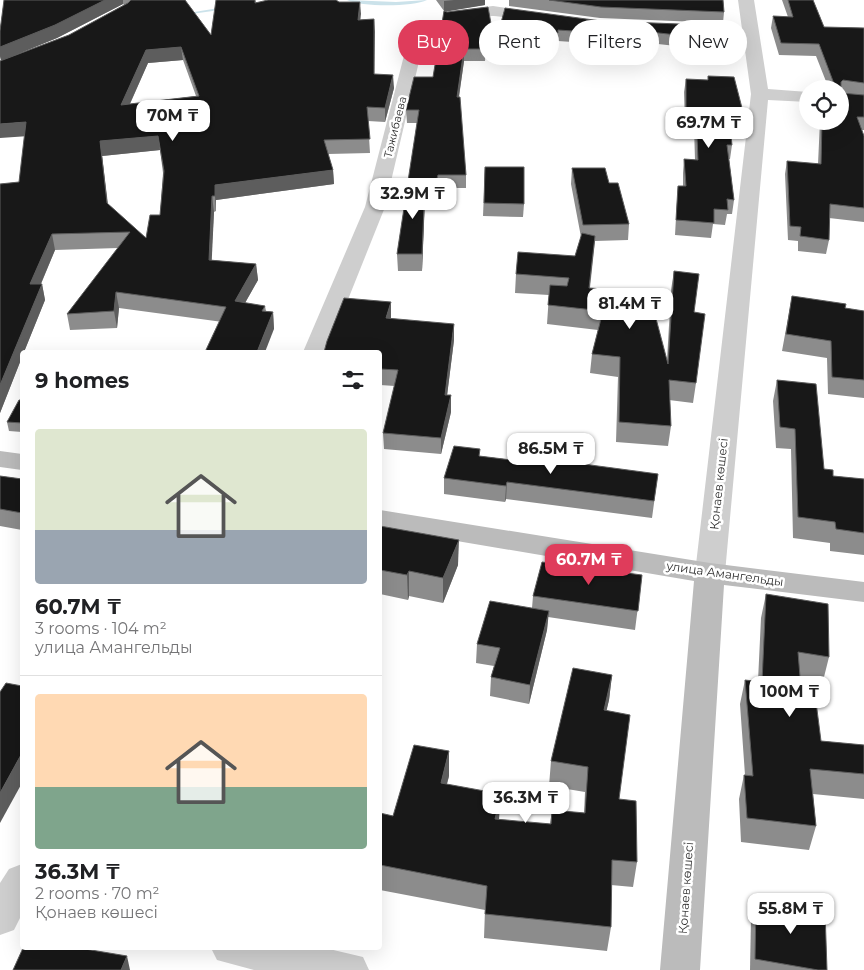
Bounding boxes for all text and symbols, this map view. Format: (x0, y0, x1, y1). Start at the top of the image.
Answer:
chip: Buy (398, 20, 469, 65)
chip: Rent (479, 20, 559, 65)
chip: Filters (569, 20, 659, 65)
chip: New (669, 20, 747, 65)
map controls (799, 80, 849, 130)
button: locate (799, 80, 849, 130)
street label: Тажибаева (381, 95, 409, 159)
pin: 70M ₸ (138, 100, 208, 142)
text: 70M ₸ (147, 106, 199, 125)
pin: 69.7M ₸ (663, 106, 755, 149)
text: 69.7M ₸ (676, 113, 742, 132)
pin: 32.9M ₸ (367, 178, 459, 220)
text: 32.9M ₸ (381, 184, 445, 203)
pin: 81.4M ₸ (584, 288, 676, 330)
text: 81.4M ₸ (598, 294, 662, 313)
icon: filters (339, 366, 367, 394)
text: 9 homes (35, 368, 129, 393)
pin: 86.5M ₸ (505, 432, 597, 475)
street label: Қонаев көшесі (706, 437, 731, 531)
text: 86.5M ₸ (518, 439, 584, 458)
icon: home (156, 461, 246, 551)
pin: 60.7M ₸ (543, 544, 635, 586)
text: 60.7M ₸ (556, 550, 622, 569)
street label: улица Амангельды (665, 558, 785, 589)
text: 60.7M ₸ (35, 594, 122, 619)
text: 3 rooms · 104 m² (35, 619, 167, 638)
text: улица Амангельды (35, 638, 193, 657)
pin: 100M ₸ (749, 676, 831, 718)
text: 100M ₸ (760, 682, 820, 701)
icon: home (156, 727, 246, 817)
pin: 36.3M ₸ (480, 782, 572, 824)
text: 36.3M ₸ (493, 788, 559, 807)
street label: Қонаев көшесі (675, 841, 696, 934)
text: 36.3M ₸ (35, 859, 120, 884)
text: 2 rooms · 70 m² (35, 884, 160, 903)
pin: 55.8M ₸ (745, 892, 837, 935)
text: 55.8M ₸ (758, 899, 824, 918)
text: Қонаев көшесі (35, 903, 158, 922)

